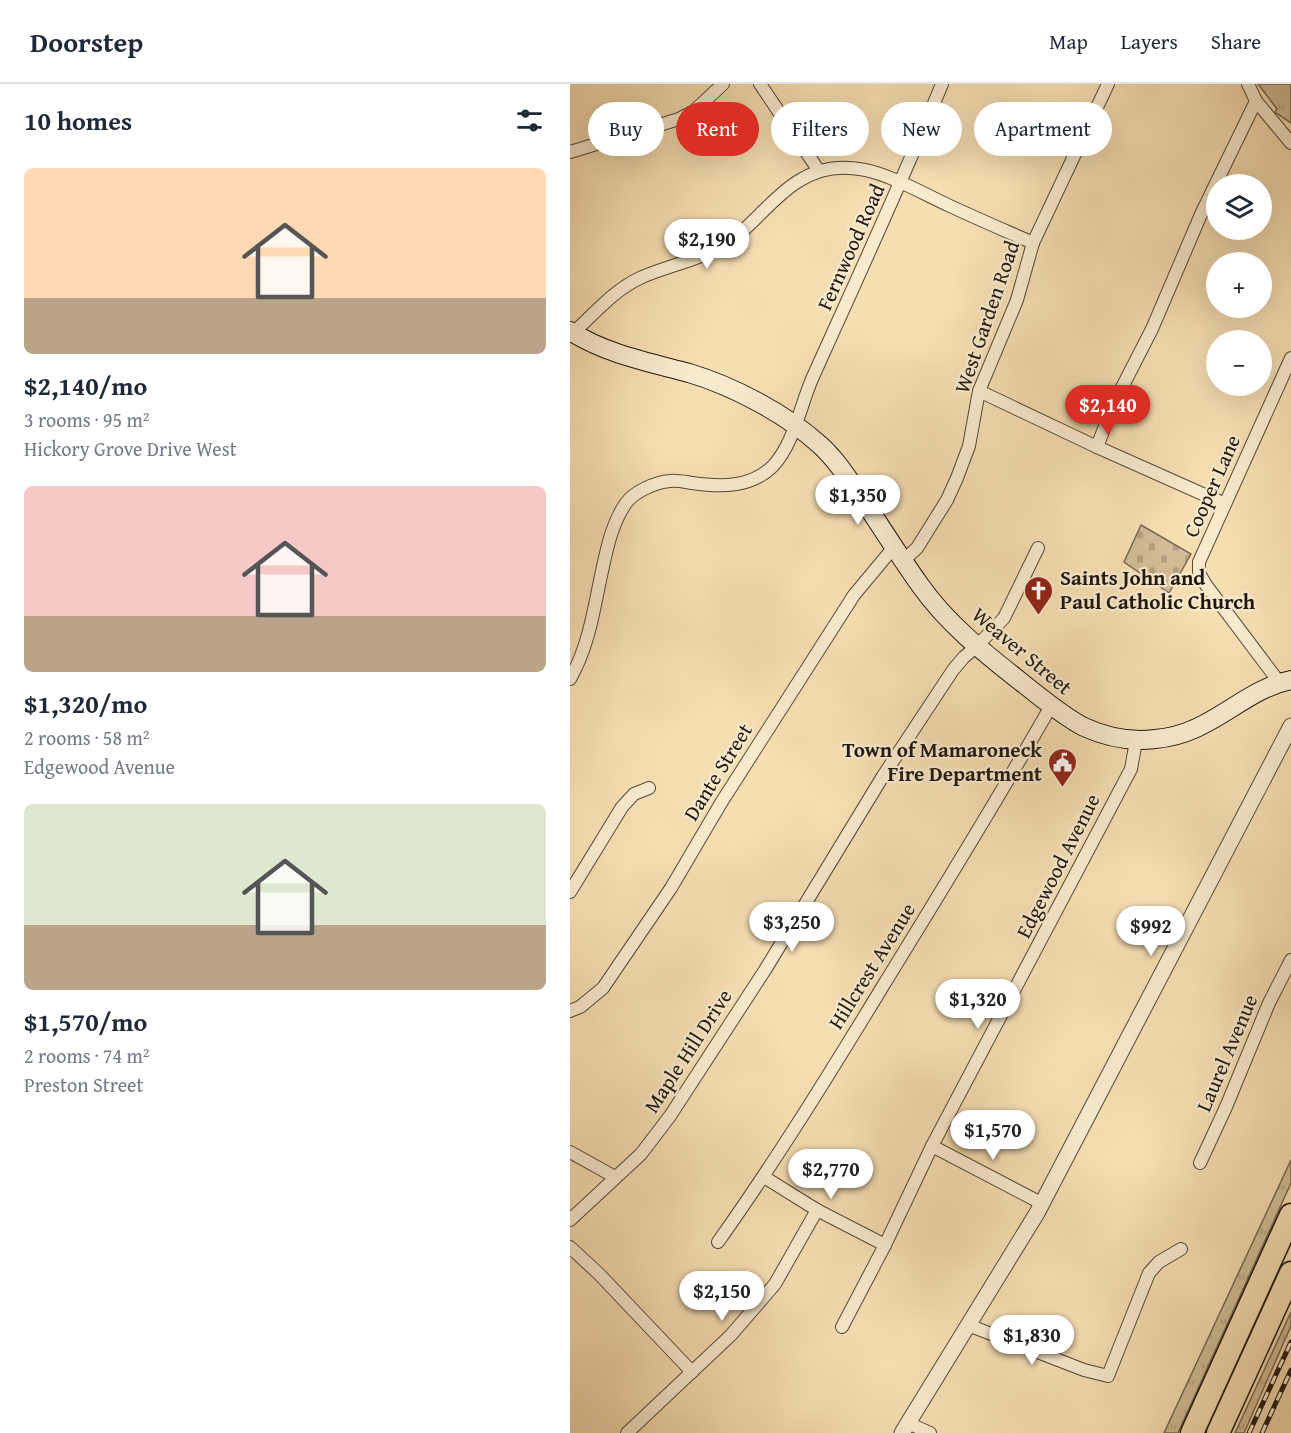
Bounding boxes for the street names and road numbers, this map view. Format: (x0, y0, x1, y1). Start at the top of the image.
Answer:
street label: Fernwood Road (809, 178, 893, 315)
street label: West Garden Road (946, 236, 1027, 397)
street label: Cooper Lane (1175, 430, 1248, 542)
street label: Weaver Street (965, 599, 1080, 702)
street label: Dante Street (675, 717, 760, 826)
street label: Edgewood Avenue (1008, 788, 1107, 943)
street label: Hillcrest Avenue (820, 896, 923, 1035)
street label: Maple Hill Drive (636, 983, 739, 1119)
street label: Laurel Avenue (1188, 989, 1265, 1116)

